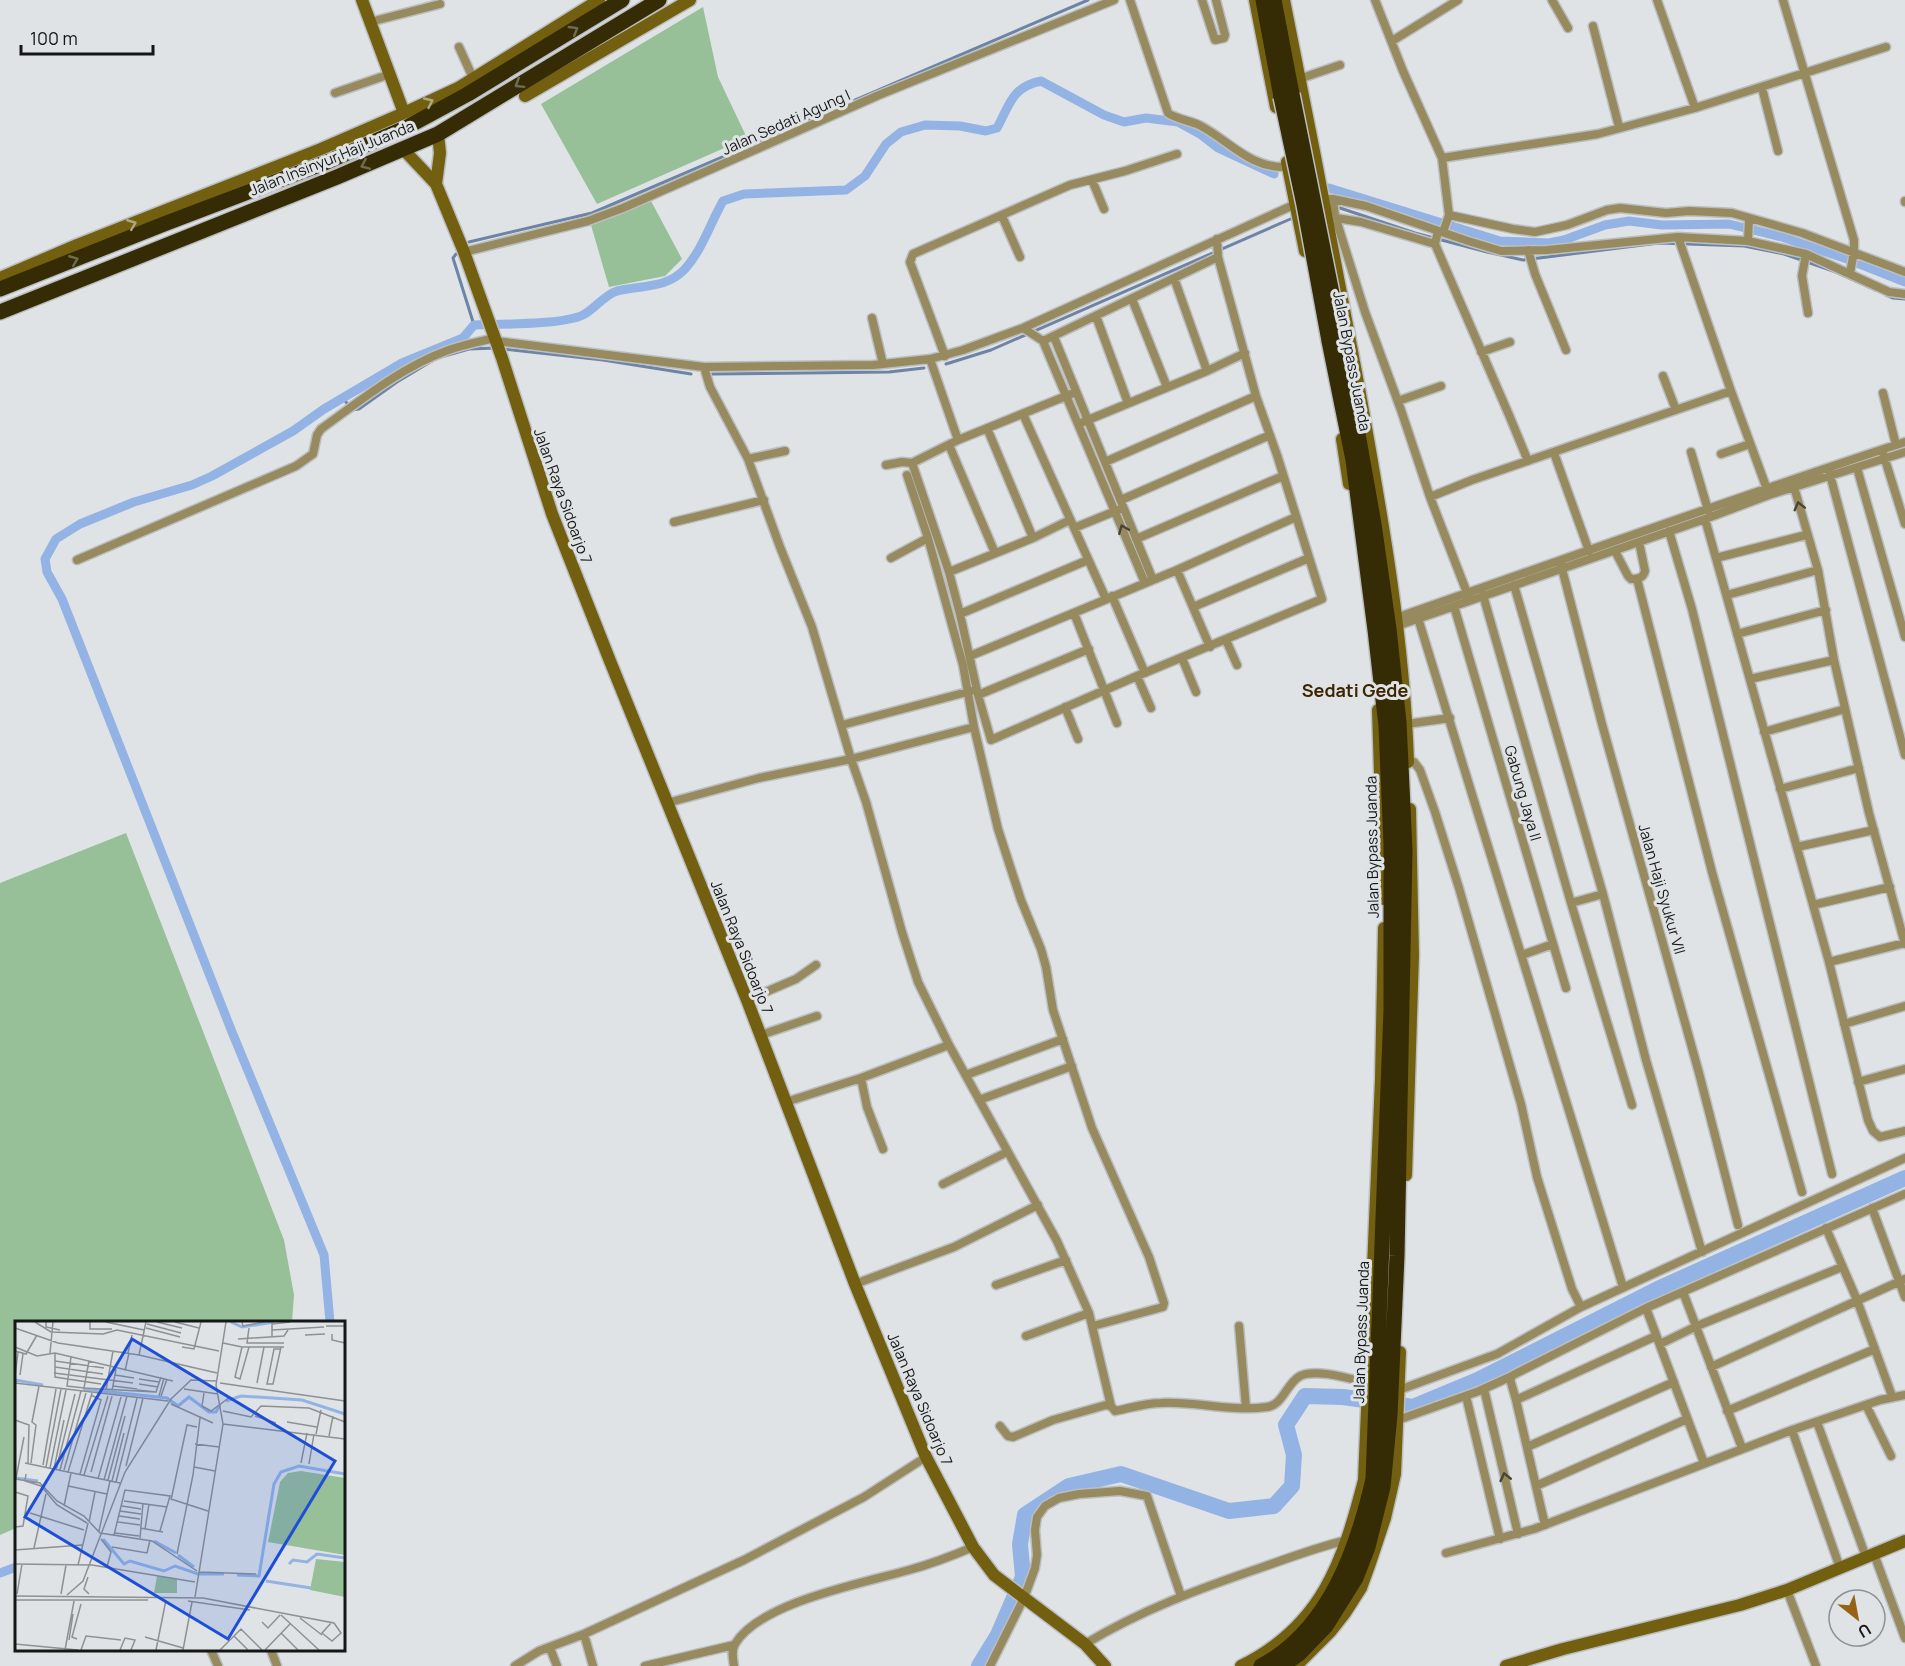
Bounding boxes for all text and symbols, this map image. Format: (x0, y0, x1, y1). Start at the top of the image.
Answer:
scale bar (21, 18, 153, 56)
one-way arrow (568, 25, 578, 37)
text: 100 m (30, 26, 78, 50)
one-way arrow (515, 77, 526, 88)
street label: Jalan Sedati Agung I (719, 84, 853, 160)
one-way arrow (422, 97, 433, 109)
street label: Jalan Insinyur Haji Juanda (247, 115, 417, 201)
one-way arrow (360, 158, 371, 170)
one-way arrow (125, 219, 136, 231)
one-way arrow (68, 255, 79, 267)
street label: Jalan Bypass Juanda (1328, 289, 1376, 433)
street label: Jalan Raya Sidoarjo 7 (529, 425, 597, 567)
one-way arrow (1794, 502, 1807, 512)
one-way arrow (1118, 524, 1130, 535)
district label: Sedati Gede (1302, 678, 1408, 702)
street label: Gabung Jaya II (1499, 743, 1547, 843)
street label: Jalan Bypass Juanda (1360, 776, 1384, 918)
street label: Jalan Haji Syukur VII (1633, 821, 1691, 957)
street label: Jalan Raya Sidoarjo 7 (706, 877, 778, 1017)
street label: Jalan Bypass Juanda (1348, 1260, 1374, 1404)
inset map (15, 1321, 345, 1651)
street label: Jalan Raya Sidoarjo 7 (882, 1329, 958, 1469)
one-way arrow (1500, 1472, 1513, 1482)
north arrow (1827, 1588, 1887, 1648)
text: U (1854, 1618, 1875, 1643)

